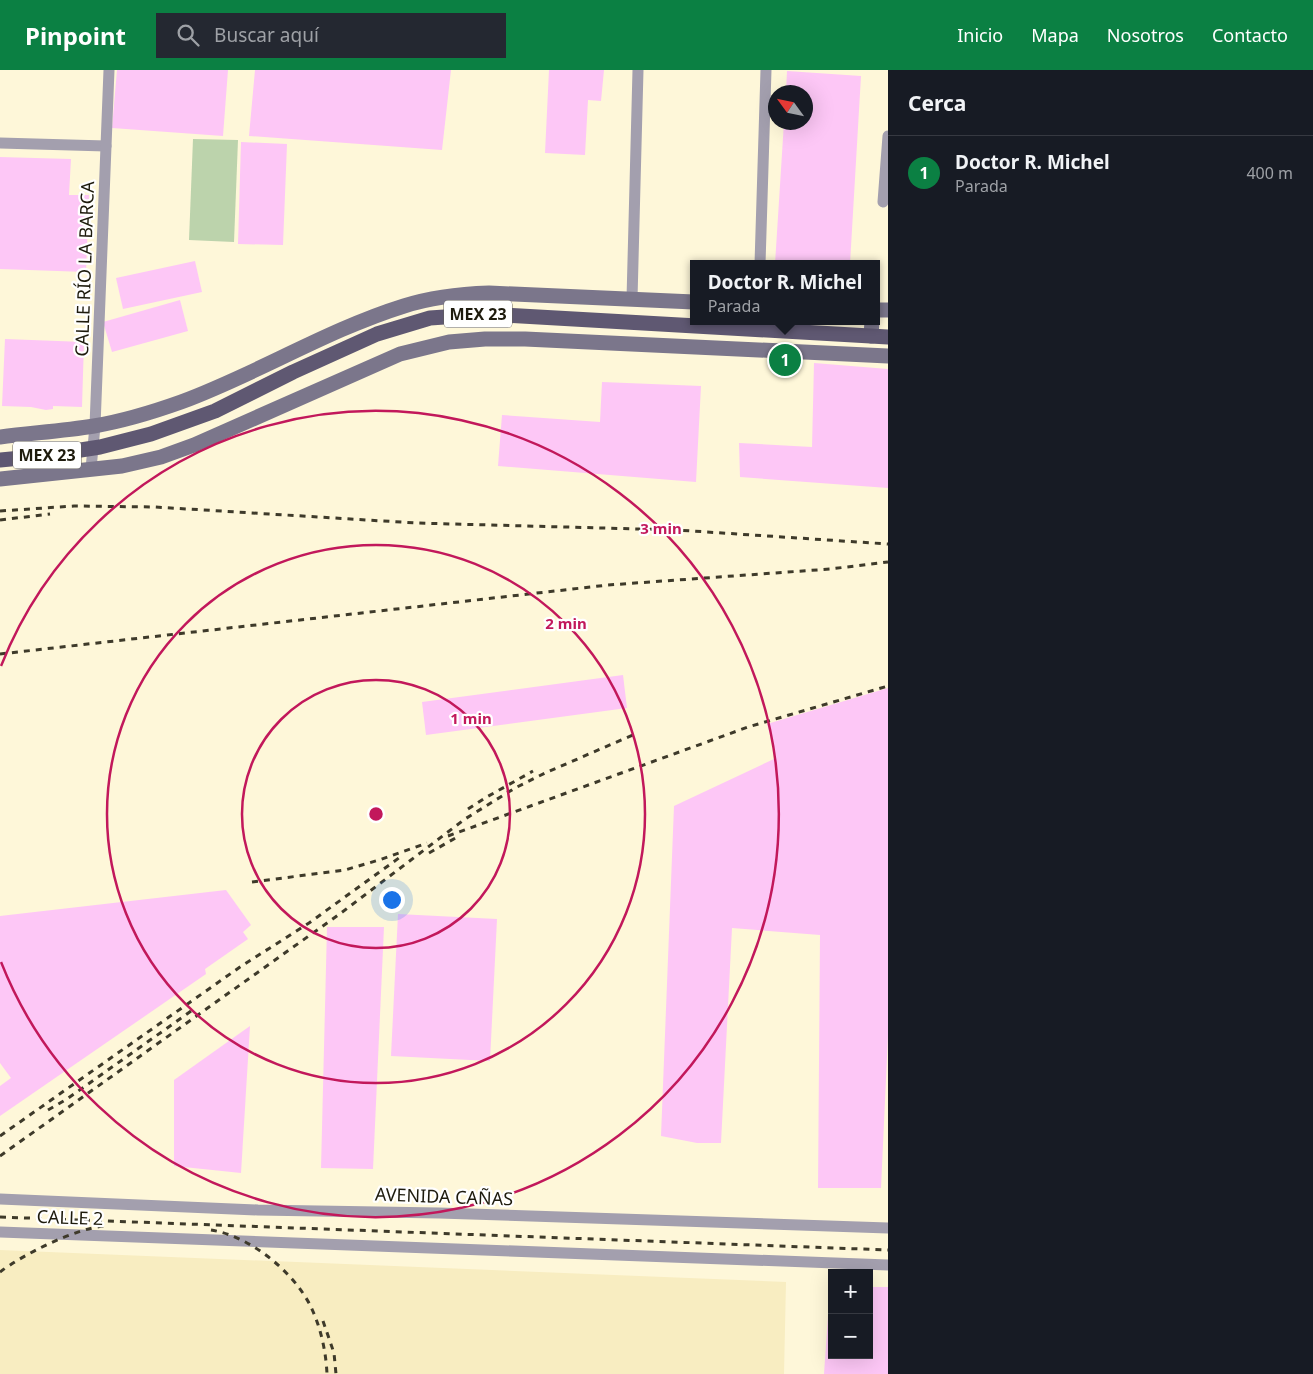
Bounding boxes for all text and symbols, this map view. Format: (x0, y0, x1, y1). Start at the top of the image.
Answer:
search box (156, 13, 506, 58)
text: Pinpoint (25, 19, 126, 52)
icon: search (174, 21, 202, 49)
text: Buscar aquí (214, 22, 319, 48)
text: Inicio (957, 23, 1003, 47)
text: Mapa (1031, 23, 1079, 47)
text: Nosotros (1107, 23, 1184, 47)
text: Contacto (1212, 23, 1288, 47)
north arrow (768, 85, 813, 130)
text: Cerca (908, 89, 966, 117)
text: Doctor R. Michel (955, 149, 1110, 175)
text: 1 (919, 162, 929, 184)
text: 400 m (1246, 162, 1293, 184)
text: Parada (955, 175, 1008, 197)
street label: CALLE RÍO LA BARCA (69, 180, 99, 357)
popup (690, 260, 880, 325)
text: Doctor R. Michel (708, 269, 862, 295)
text: Parada (708, 295, 760, 317)
road number: MEX 23 (444, 300, 512, 328)
pin: 1 (769, 341, 801, 379)
road number: MEX 23 (13, 442, 81, 468)
text: 3 min (640, 518, 682, 538)
text: 2 min (545, 613, 587, 633)
text: 1 min (450, 708, 492, 728)
centre of rings (367, 805, 385, 823)
your location (379, 887, 405, 913)
street label: AVENIDA CAÑAS (374, 1182, 514, 1210)
street label: CALLE 2 (36, 1204, 104, 1230)
map controls (828, 1269, 873, 1359)
button: + (828, 1269, 873, 1314)
button: − (828, 1314, 873, 1359)

